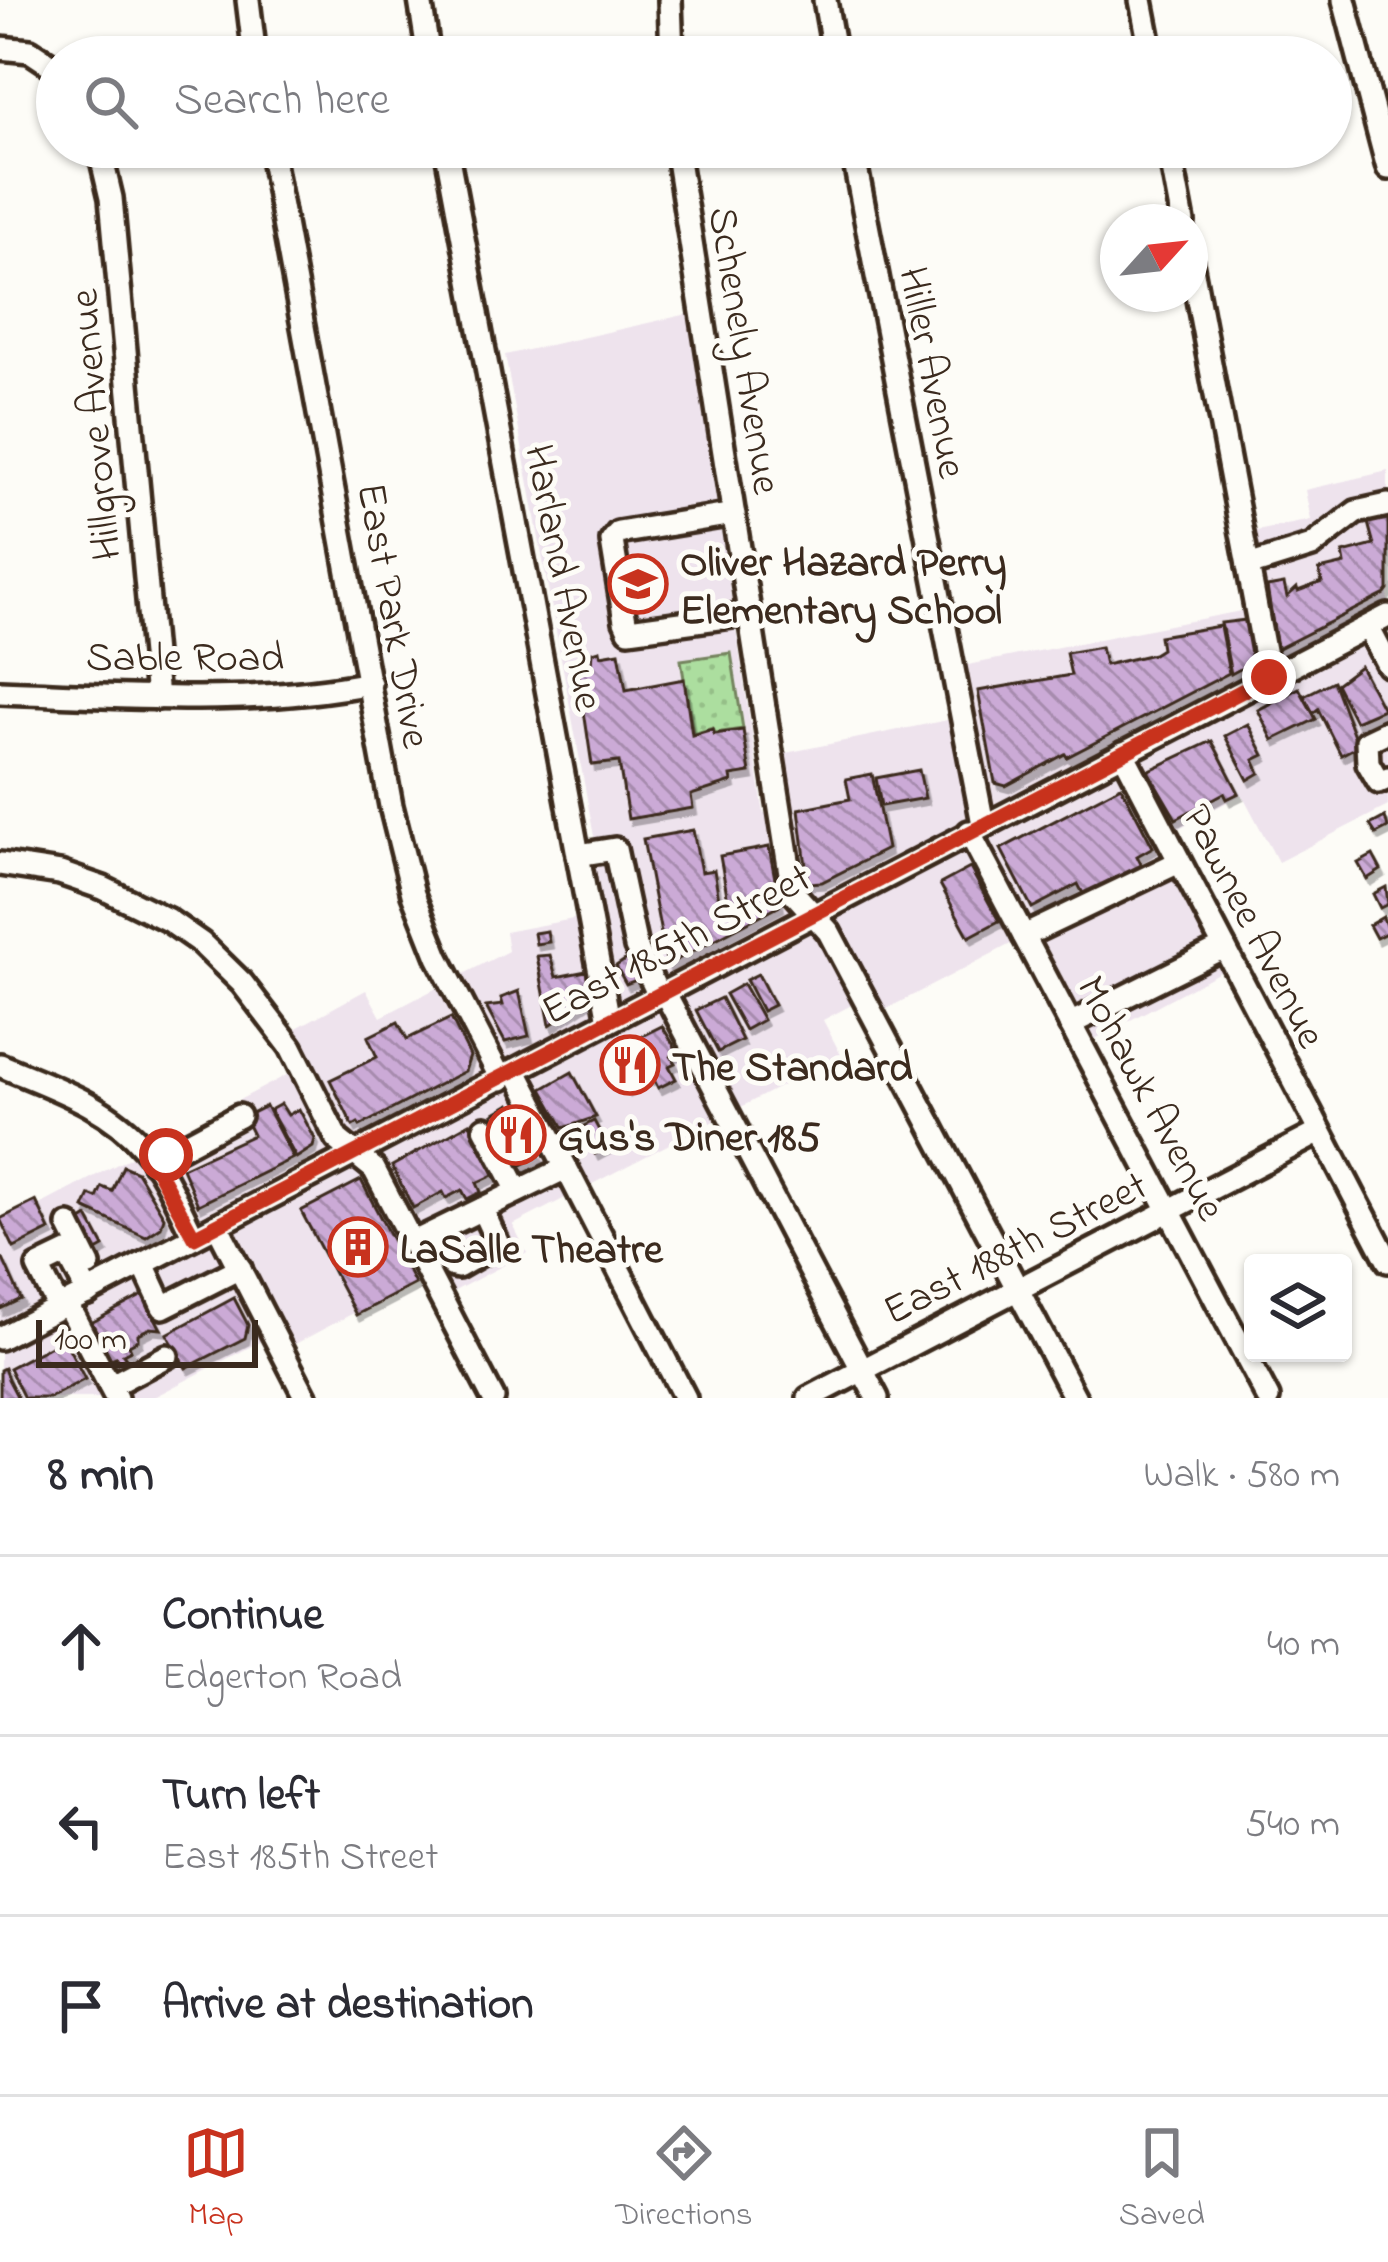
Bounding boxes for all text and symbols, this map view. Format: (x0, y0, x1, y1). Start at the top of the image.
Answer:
search box (36, 36, 1352, 168)
icon: search (78, 69, 144, 135)
text: Search here (174, 69, 390, 135)
street label: Schenely Avenue (690, 203, 795, 499)
north arrow (1100, 204, 1208, 312)
street label: Hiller Avenue (880, 262, 981, 484)
street label: Hillgrove Avenue (55, 286, 140, 563)
street label: Harland Avenue (506, 439, 617, 716)
street label: East Park Drive (338, 478, 445, 753)
place label: Oliver Hazard Perry Elementary School (680, 534, 1007, 643)
school or university icon: Oliver Hazard Perry Elementary School (607, 553, 669, 615)
street label: Sable Road (86, 629, 284, 690)
route end (1242, 650, 1296, 704)
street label: Pawnee Avenue (1164, 794, 1340, 1060)
street label: East 185th Street (531, 849, 823, 1043)
street label: Mohawk Avenue (1059, 966, 1239, 1233)
restaurant icon: The Standard (599, 1034, 661, 1096)
place label: The Standard (672, 1039, 913, 1100)
restaurant icon: Gus's Diner 185 (485, 1104, 547, 1166)
place label: Gus's Diner 185 (558, 1109, 820, 1170)
route start (139, 1128, 193, 1182)
street label: East 188th Street (873, 1157, 1159, 1343)
building icon: LaSalle Theatre (327, 1216, 389, 1278)
place label: LaSalle Theatre (400, 1221, 664, 1282)
map controls (1244, 1254, 1352, 1362)
button: layers (1244, 1254, 1352, 1362)
scale bar (36, 1314, 258, 1367)
text: 100 m (54, 1317, 127, 1365)
text: 8 min (48, 1439, 154, 1514)
text: Walk · 580 m (1143, 1448, 1340, 1505)
text: Continue (162, 1584, 323, 1650)
icon: ahead (48, 1613, 114, 1679)
text: 40 m (1267, 1617, 1340, 1674)
text: Edgerton Road (162, 1650, 402, 1707)
text: Turn left (162, 1764, 320, 1830)
icon: left (48, 1793, 114, 1859)
text: 540 m (1245, 1797, 1340, 1854)
text: East 185th Street (162, 1830, 438, 1887)
icon: arrive (48, 1973, 114, 2039)
text: Arrive at destination (162, 1973, 533, 2039)
tab: Map (183, 2120, 249, 2240)
tab: Directions (615, 2120, 752, 2240)
tab: Saved (1119, 2120, 1205, 2240)

